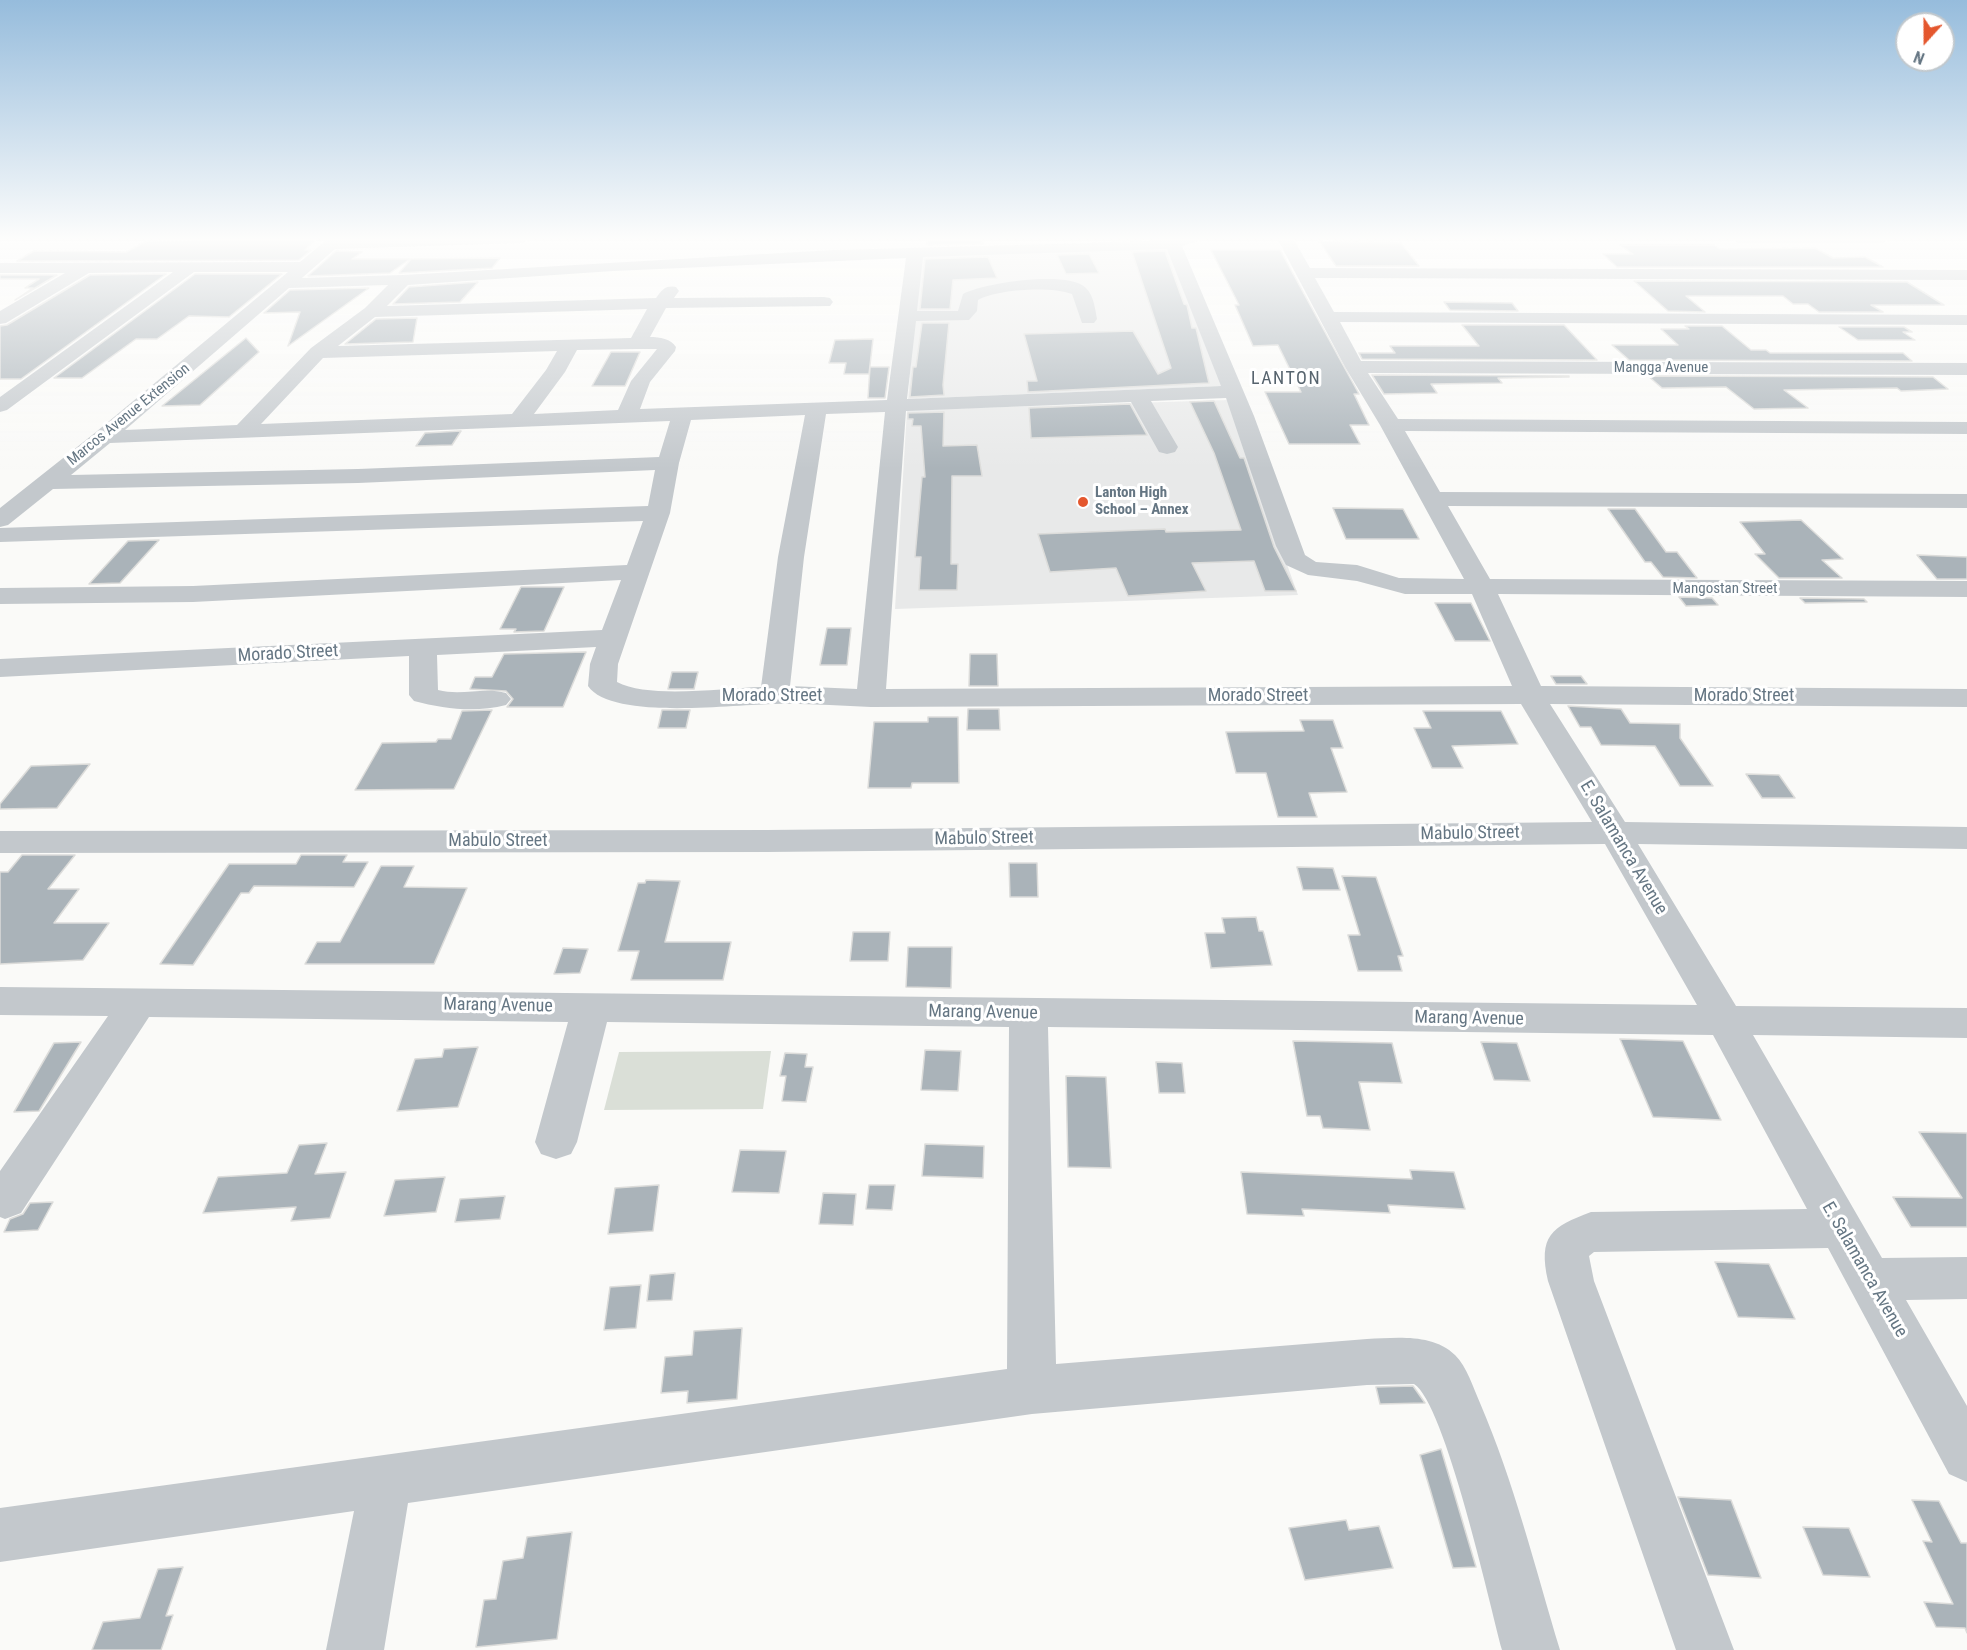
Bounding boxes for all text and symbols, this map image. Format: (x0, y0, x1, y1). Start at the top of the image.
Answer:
north arrow (1895, 12, 1955, 72)
text: N (1911, 47, 1927, 68)
street label: Mangga Avenue (1614, 359, 1708, 377)
street label: Marcos Avenue Extension (64, 360, 194, 470)
district label: LANTON (1251, 368, 1321, 390)
place label: Lanton High School – Annex (1095, 484, 1189, 519)
marker: Lanton High School – Annex (1076, 495, 1090, 509)
street label: Mangostan Street (1672, 580, 1778, 598)
street label: Morado Street (237, 641, 339, 667)
street label: Morado Street (722, 685, 822, 707)
street label: Morado Street (1208, 685, 1308, 707)
street label: Morado Street (1694, 685, 1794, 707)
street label: E. Salamanca Avenue (1575, 777, 1671, 919)
street label: Mabulo Street (1420, 822, 1520, 846)
street label: Mabulo Street (934, 827, 1034, 851)
street label: Mabulo Street (448, 830, 548, 852)
street label: Marang Avenue (443, 994, 553, 1018)
street label: Marang Avenue (928, 1001, 1038, 1025)
street label: Marang Avenue (1414, 1007, 1524, 1031)
street label: E. Salamanca Avenue (1817, 1199, 1911, 1341)

